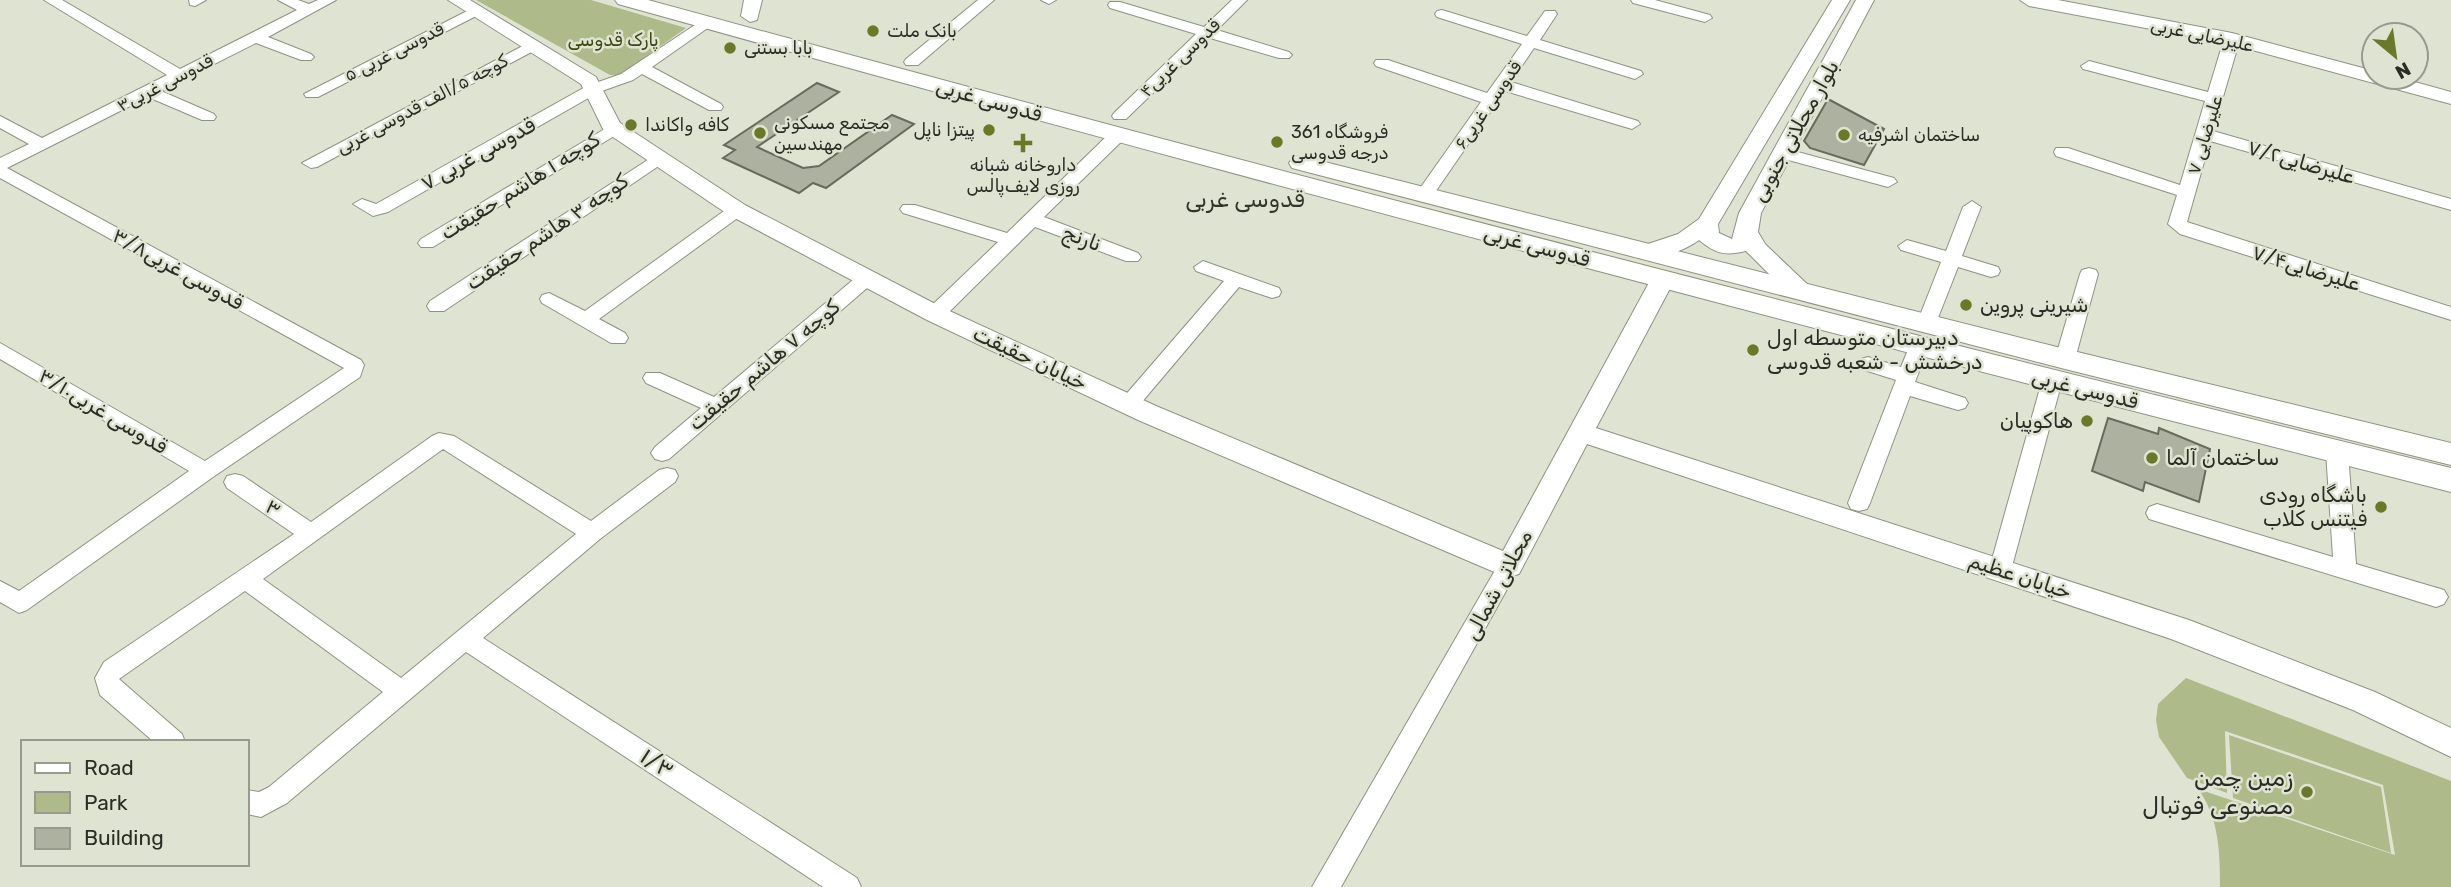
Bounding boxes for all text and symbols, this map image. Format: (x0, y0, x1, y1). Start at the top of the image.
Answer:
street label: علیرضایی غربی (2149, 13, 2255, 57)
street label: قدوسی غربی۴ (1135, 14, 1225, 102)
street label: ۵ قدوسی غربی (340, 17, 448, 87)
place label: بانک ملت (887, 20, 957, 42)
north arrow (2360, 21, 2430, 91)
marker: بانک ملت (865, 23, 881, 39)
park label: پارک قدوسی (568, 29, 658, 52)
place label: بابا بستنی (744, 37, 813, 59)
marker: بابا بستنی (722, 40, 738, 56)
street label: قدوسی غربی۳ (113, 49, 217, 117)
street label: کوچه ۵/الف قدوسی غربی (332, 49, 512, 159)
street label: بلوار محلاتی جنوبی (1745, 56, 1844, 206)
street label: قدوسی غربی۶ (1449, 57, 1527, 153)
text: N (2391, 57, 2415, 84)
street label: قدوسی غربی (933, 72, 1045, 128)
street label: ۷ علیرضایی (2183, 92, 2228, 177)
street label: ۷ قدوسی غربی (416, 112, 540, 196)
place label: مجتمع مسکونی مهندسین (774, 112, 890, 155)
place label: کافه واکاندا (645, 114, 729, 136)
marker: کافه واکاندا (623, 117, 639, 133)
place label: پیتزا ناپل (913, 119, 975, 142)
place label: فروشگاه 361 درجه قدوسی (1291, 121, 1388, 164)
marker: پیتزا ناپل (981, 122, 997, 138)
place label: ساختمان اشرفیه (1858, 124, 1980, 146)
marker: مجتمع مسکونی مهندسین (752, 125, 768, 141)
street label: کوچه ۱ هاشم حقیقت (435, 126, 606, 246)
marker: ساختمان اشرفیه (1836, 127, 1852, 143)
marker: فروشگاه 361 درجه قدوسی (1269, 134, 1285, 150)
street label: علیرضایی۷/۲ (2245, 134, 2358, 189)
marker: داروخانه شبانه روزی لایف‌پالس (1015, 135, 1031, 151)
place label: داروخانه شبانه روزی لایف‌پالس (966, 154, 1080, 198)
street label: کوچه ۳ هاشم حقیقت (461, 168, 634, 297)
district label: قدوسی غربی (1185, 185, 1305, 213)
street label: نارنج (1059, 219, 1105, 258)
street label: قدوسی غربی (1481, 219, 1593, 273)
street label: قدوسی غربی۳/۸ (108, 222, 248, 316)
street label: علیرضایی۷/۴ (2249, 239, 2363, 296)
place label: شیرینی پروین (1980, 292, 2089, 319)
street label: کوچه ۷ هاشم حقیقت (683, 294, 846, 437)
marker: شیرینی پروین (1958, 297, 1974, 313)
street label: خیابان حقیقت (969, 320, 1091, 395)
place label: دبیرستان متوسطه اول درخشش - شعبه قدوسی (1767, 325, 1982, 375)
marker: دبیرستان متوسطه اول درخشش - شعبه قدوسی (1745, 342, 1761, 358)
street label: قدوسی غربی۳/۱۰ (34, 362, 172, 460)
street label: قدوسی غربی (2029, 363, 2141, 415)
place label: هاکوپیان (2000, 408, 2073, 435)
marker: هاکوپیان (2079, 413, 2095, 429)
place label: ساختمان آلما (2166, 445, 2279, 470)
marker: ساختمان آلما (2144, 450, 2160, 466)
place label: باشگاه رودی فیتنس کلاب (2259, 482, 2367, 531)
street label: ۳ (261, 493, 286, 522)
marker: باشگاه رودی فیتنس کلاب (2373, 499, 2389, 515)
street label: محلاتی شمالی (1458, 525, 1537, 644)
street label: خیابان عظیم (1965, 547, 2075, 606)
legend (21, 740, 248, 866)
street label: ۱/۳ (635, 742, 679, 784)
text: Road (84, 755, 134, 780)
place label: زمین چمن مصنوعی فوتبال (2142, 764, 2293, 820)
marker: زمین چمن مصنوعی فوتبال (2299, 784, 2315, 800)
text: Park (84, 790, 128, 815)
text: Building (84, 825, 164, 850)

